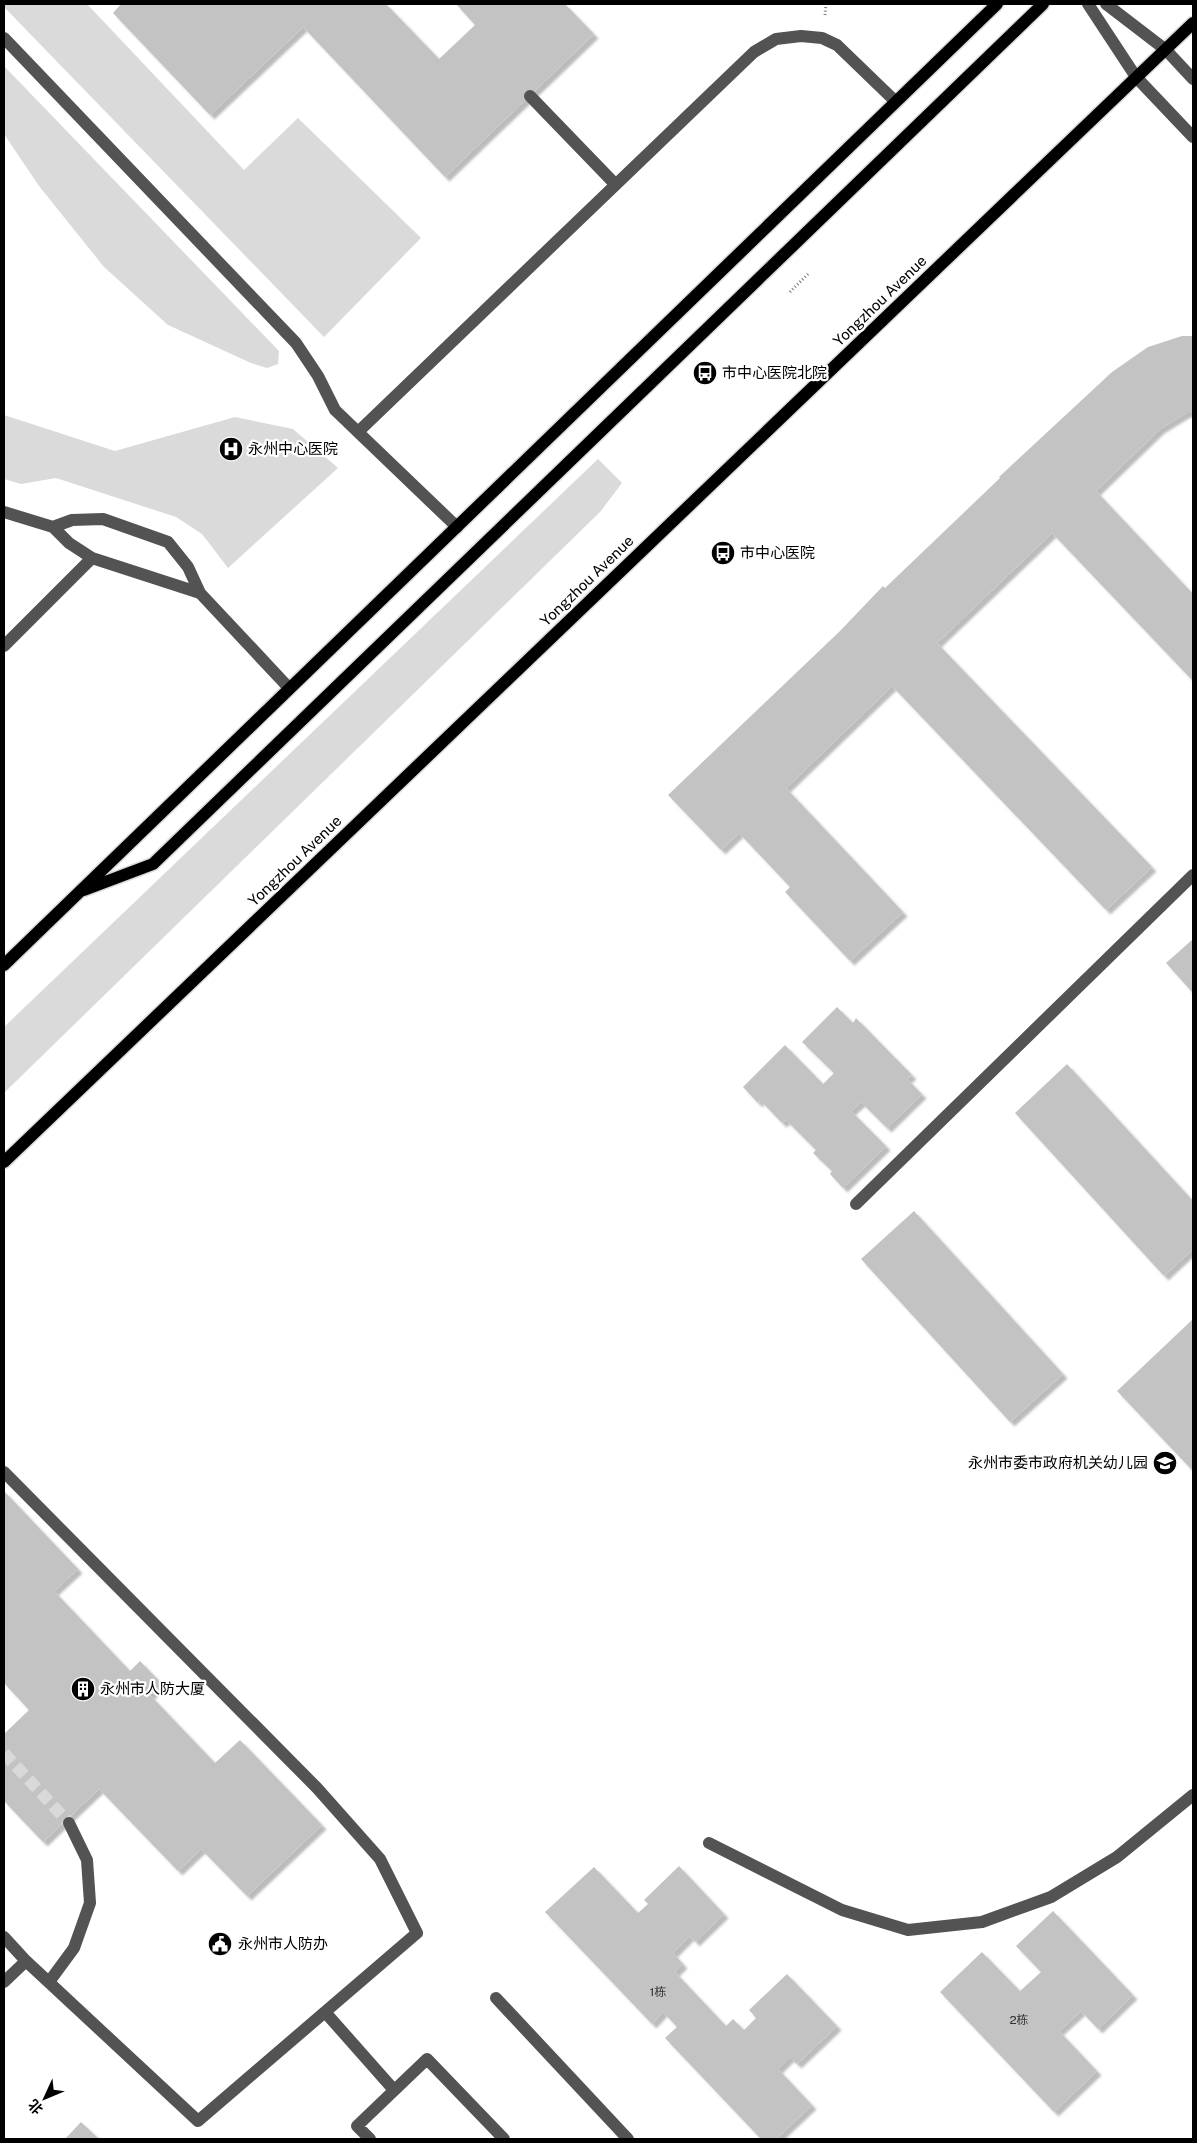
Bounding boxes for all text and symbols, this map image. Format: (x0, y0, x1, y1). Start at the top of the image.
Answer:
street label: Yongzhou Avenue (830, 252, 930, 349)
bus stop icon: 市中心医院北院 (692, 360, 718, 386)
place label: 市中心医院北院 (722, 364, 827, 381)
hospital icon: 永州中心医院 (218, 436, 244, 462)
place label: 永州中心医院 (248, 440, 338, 457)
street label: Yongzhou Avenue (537, 532, 637, 629)
bus stop icon: 市中心医院 (710, 540, 736, 566)
place label: 市中心医院 (740, 544, 815, 561)
street label: Yongzhou Avenue (245, 812, 345, 909)
school or university icon: 永州市委市政府机关幼儿园 (1152, 1450, 1178, 1476)
place label: 永州市委市政府机关幼儿园 (968, 1454, 1148, 1471)
building icon: 永州市人防大厦 (70, 1676, 96, 1702)
place label: 永州市人防大厦 (100, 1680, 205, 1697)
public building icon: 永州市人防办 (207, 1931, 233, 1957)
place label: 永州市人防办 (238, 1935, 328, 1952)
house number: 1栋 (650, 1985, 666, 1999)
house number: 2栋 (1009, 2013, 1029, 2027)
north arrow (20, 2073, 70, 2123)
text: 北 (25, 2096, 46, 2118)

